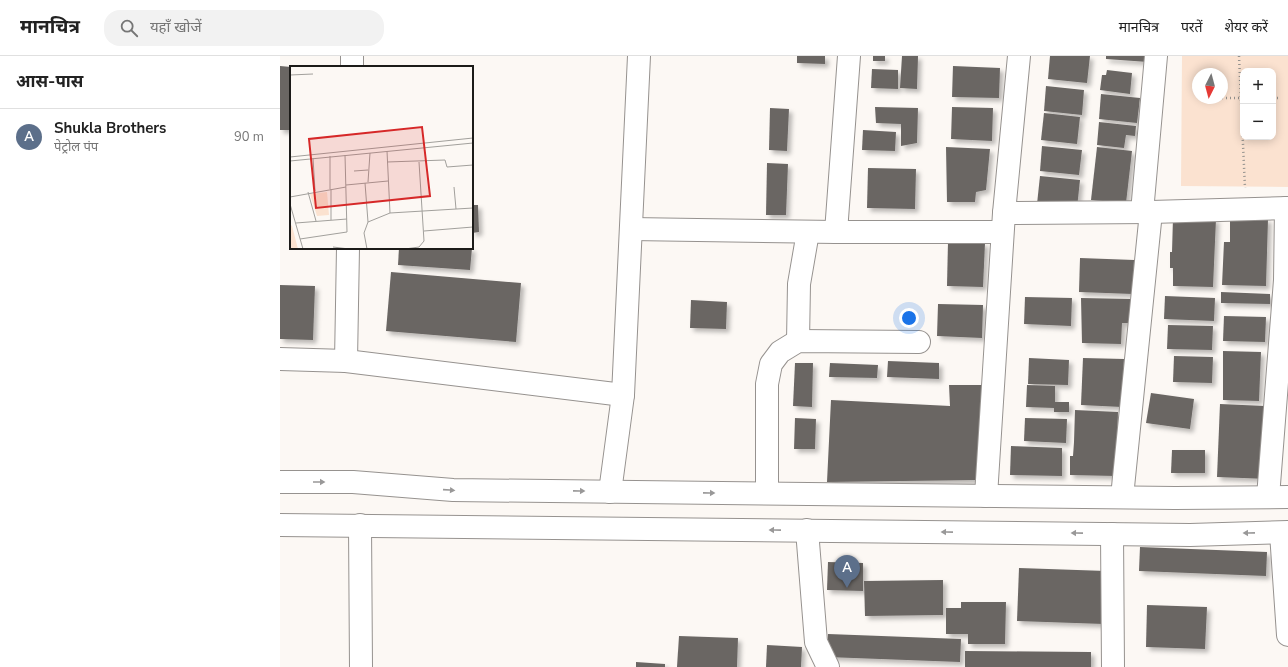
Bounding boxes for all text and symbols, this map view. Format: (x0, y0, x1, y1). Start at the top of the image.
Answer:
search box (104, 10, 384, 46)
text: मानचित्र (20, 14, 80, 40)
icon: search (118, 17, 140, 39)
text: यहाँ खोजें (150, 17, 202, 37)
text: मानचित्र (1119, 18, 1159, 37)
text: परतें (1181, 18, 1203, 37)
text: शेयर करें (1225, 18, 1268, 37)
inset map (290, 66, 473, 249)
north arrow (1192, 68, 1228, 104)
map controls (1240, 68, 1276, 140)
button: + (1240, 68, 1276, 104)
text: आस-पास (16, 70, 83, 93)
button: − (1240, 104, 1276, 140)
text: Shukla Brothers (54, 118, 166, 138)
text: A (24, 128, 34, 146)
text: 90 m (234, 128, 264, 146)
text: पेट्रोल पंप (54, 138, 98, 156)
your location (899, 308, 919, 328)
one-way arrow (313, 479, 326, 485)
one-way arrow (443, 486, 455, 493)
one-way arrow (573, 488, 586, 494)
one-way arrow (703, 490, 716, 496)
one-way arrow (768, 527, 781, 533)
one-way arrow (940, 529, 953, 535)
one-way arrow (1071, 530, 1083, 537)
one-way arrow (1242, 530, 1255, 536)
pin: A (834, 555, 860, 588)

